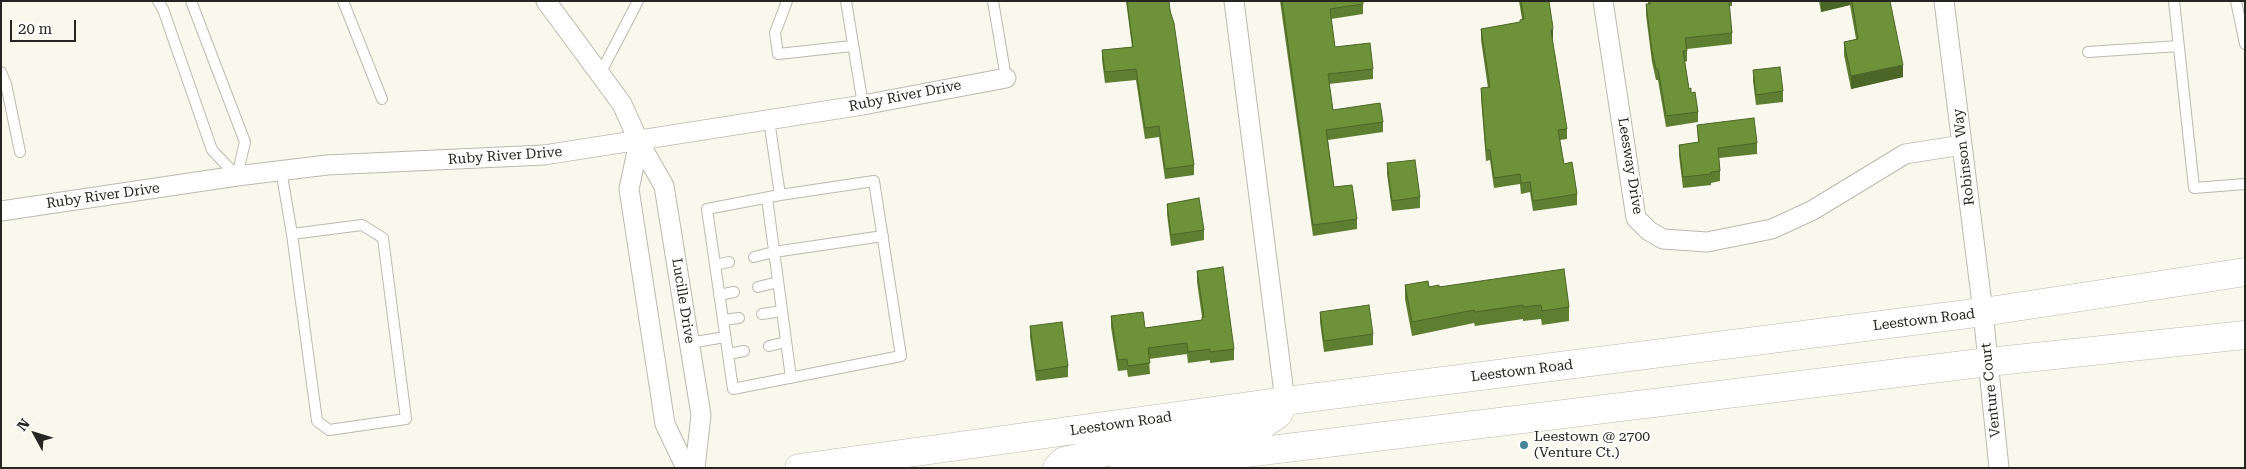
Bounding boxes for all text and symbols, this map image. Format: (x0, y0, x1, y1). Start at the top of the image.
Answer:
scale bar (12, 10, 79, 42)
text: 20 m (18, 20, 52, 38)
street label: Ruby River Drive (847, 77, 963, 115)
street label: Robinson Way (1950, 108, 1978, 206)
street label: Leesway Drive (1614, 116, 1646, 216)
street label: Ruby River Drive (447, 144, 563, 168)
street label: Ruby River Drive (45, 180, 161, 212)
street label: Lucille Drive (668, 257, 698, 345)
street label: Leestown Road (1872, 305, 1976, 335)
street label: Venture Court (1978, 342, 2004, 438)
street label: Leestown Road (1470, 356, 1574, 386)
north arrow (10, 409, 60, 459)
street label: Leestown Road (1069, 409, 1173, 439)
text: N (14, 415, 33, 434)
place label: Leestown @ 2700 (Venture Ct.) (1534, 429, 1650, 462)
marker: Leestown @ 2700 (Venture Ct.) (1518, 439, 1530, 451)

